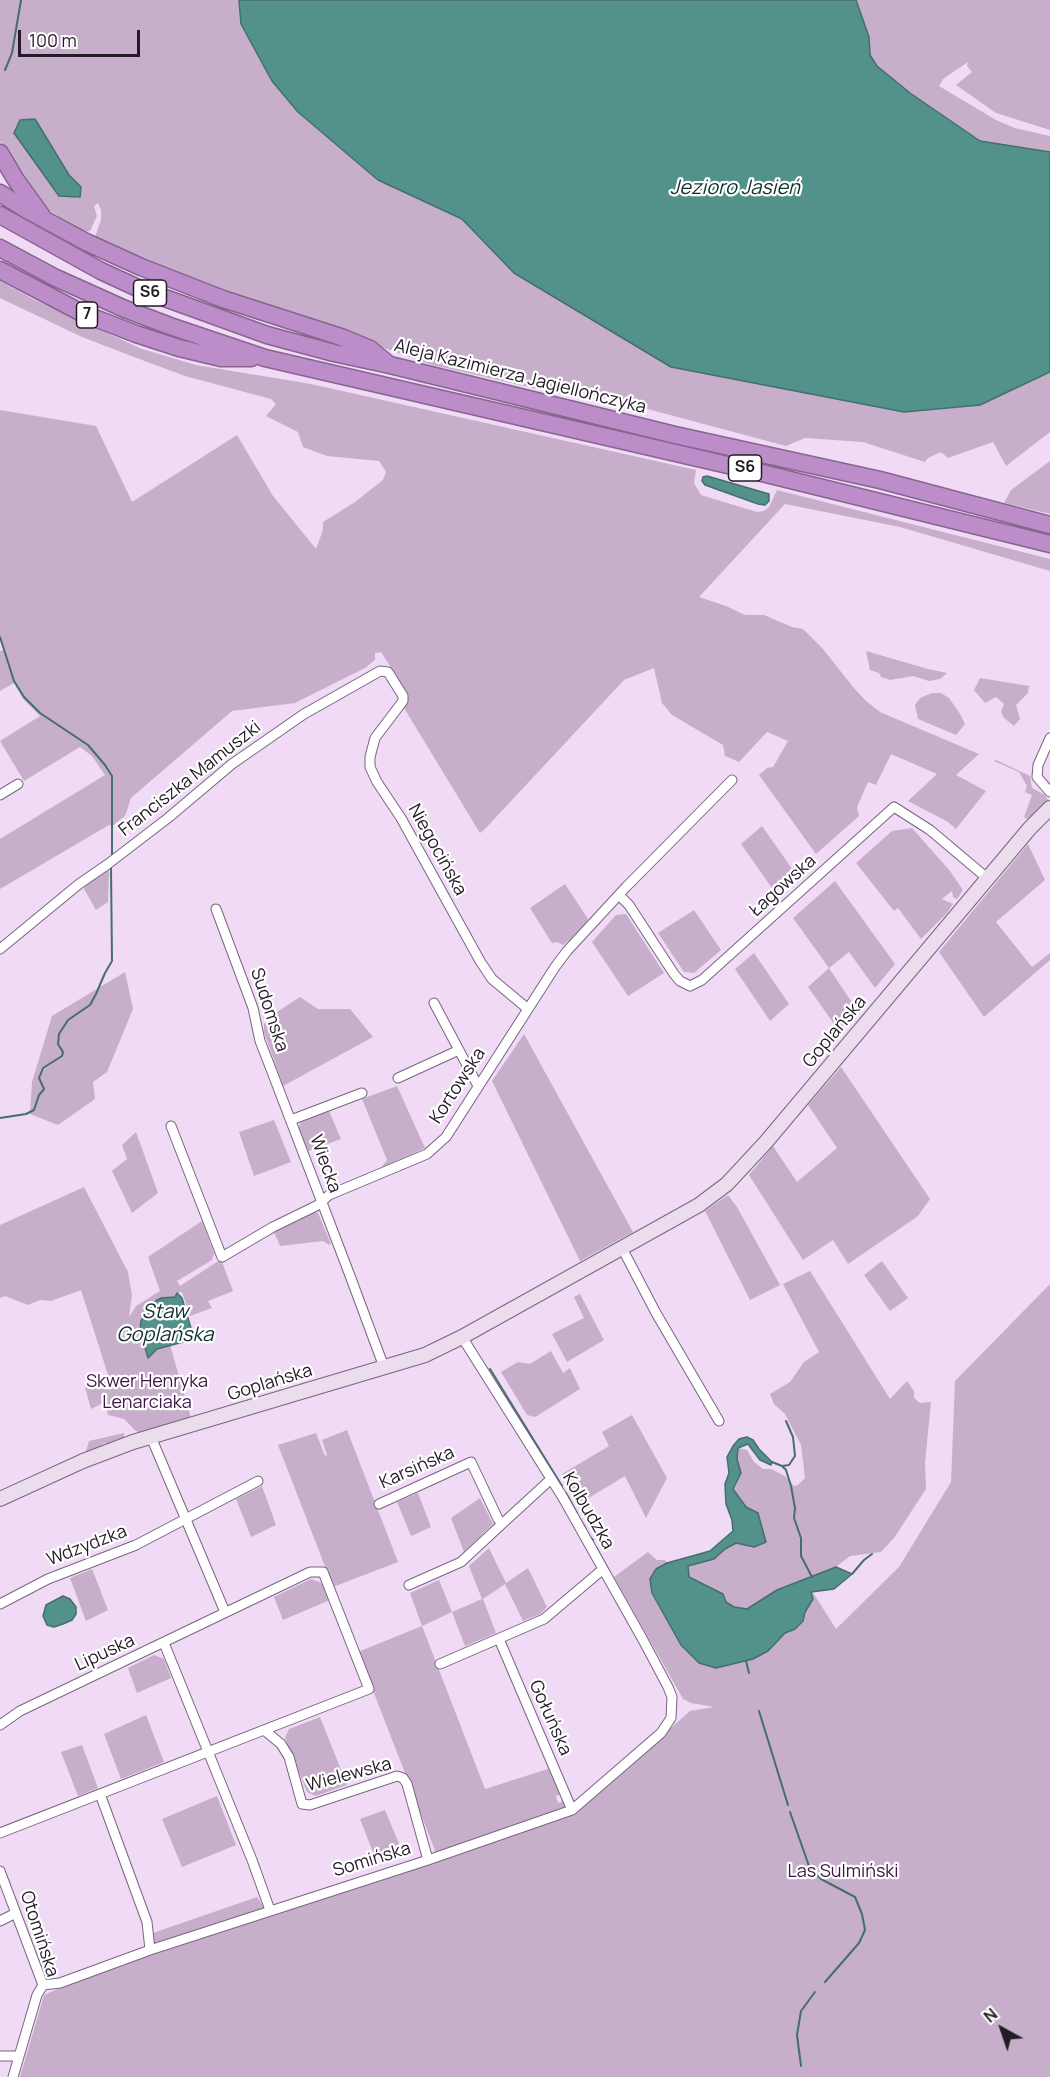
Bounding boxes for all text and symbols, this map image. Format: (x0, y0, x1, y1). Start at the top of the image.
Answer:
scale bar (21, 18, 142, 56)
text: 100 m (29, 28, 77, 52)
water label: Jezioro Jasień (670, 176, 800, 200)
road number: S6 (134, 280, 166, 306)
road number: 7 (76, 302, 98, 328)
street label: Aleja Kazimierza Jagiellończyka (392, 335, 648, 419)
road number: S6 (728, 455, 762, 481)
street label: Franciszka Mamuszki (115, 717, 265, 841)
street label: Niegocińska (403, 800, 471, 900)
street label: Łagowska (745, 851, 821, 921)
street label: Sudomska (245, 965, 293, 1055)
street label: Goplańska (799, 992, 871, 1072)
street label: Kortowska (426, 1044, 490, 1128)
street label: Wiecka (305, 1132, 345, 1196)
water label: Staw Goplańska (117, 1300, 213, 1347)
street label: Goplańska (225, 1360, 315, 1406)
park label: Skwer Henryka Lenarciaka (86, 1371, 208, 1414)
street label: Karsińska (376, 1442, 458, 1494)
street label: Kolbudzka (557, 1469, 619, 1553)
street label: Wdzydzka (44, 1521, 130, 1571)
street label: Lipuska (72, 1630, 138, 1676)
street label: Gołuńska (524, 1677, 576, 1759)
street label: Wielewska (304, 1753, 394, 1797)
street label: Somińska (330, 1838, 414, 1882)
park label: Las Sulmiński (788, 1861, 898, 1883)
street label: Otomińska (15, 1888, 63, 1980)
north arrow (972, 1999, 1032, 2059)
text: N (979, 2003, 1002, 2027)

